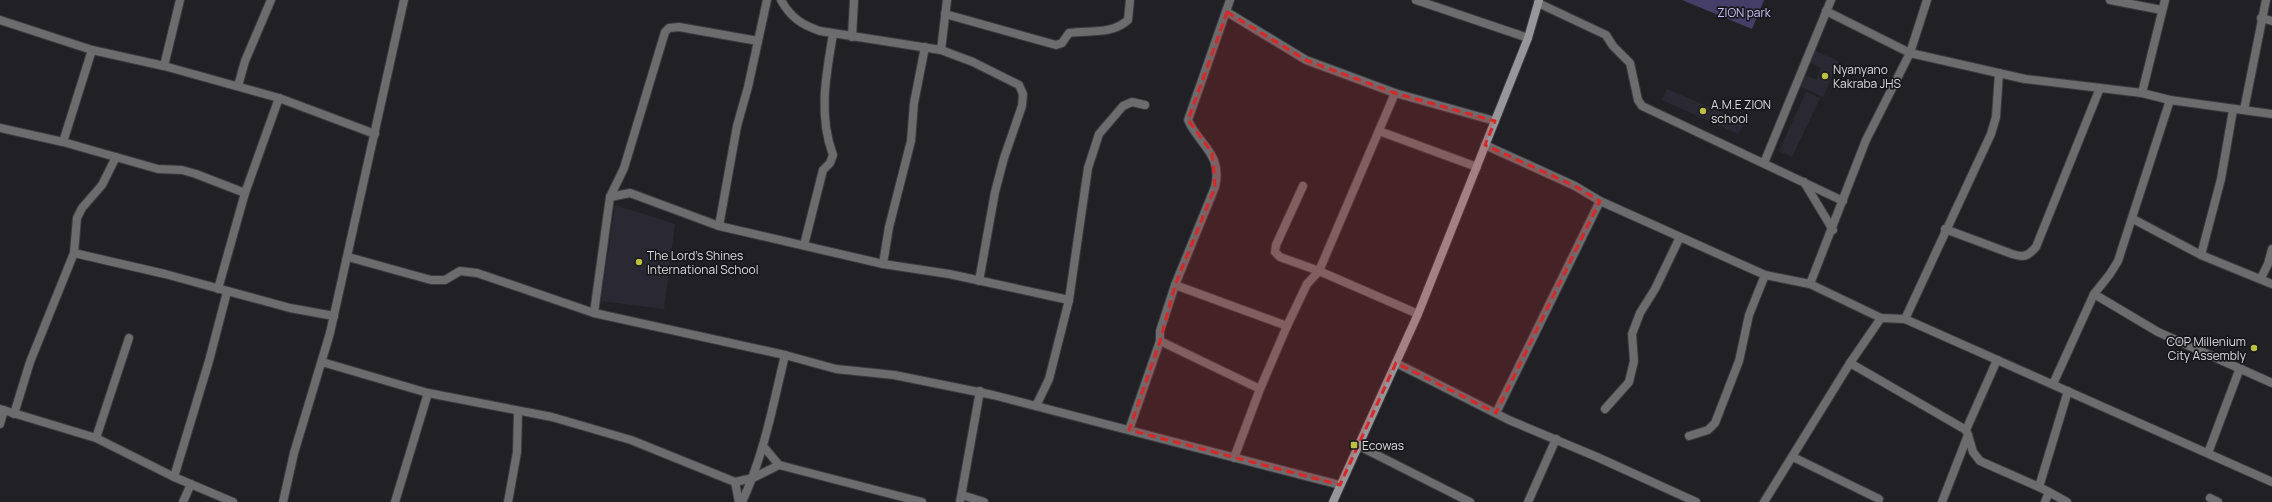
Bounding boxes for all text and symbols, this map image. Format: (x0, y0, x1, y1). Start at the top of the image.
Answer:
park label: ZION park (1717, 4, 1772, 21)
place label: Nyanyano Kakraba JHS (1833, 61, 1901, 92)
marker: Nyanyano Kakraba JHS (1820, 71, 1830, 81)
place label: A.M.E ZION school (1711, 96, 1771, 127)
marker: A.M.E ZION school (1698, 106, 1708, 116)
place label: The Lord’s Shines International School (647, 247, 759, 278)
marker: The Lord’s Shines International School (634, 257, 644, 267)
place label: COP Millenium City Assembly (2167, 333, 2247, 364)
marker: COP Millenium City Assembly (2249, 343, 2259, 353)
place label: Ecowas (1362, 437, 1404, 454)
marker: Ecowas (1349, 440, 1359, 450)

